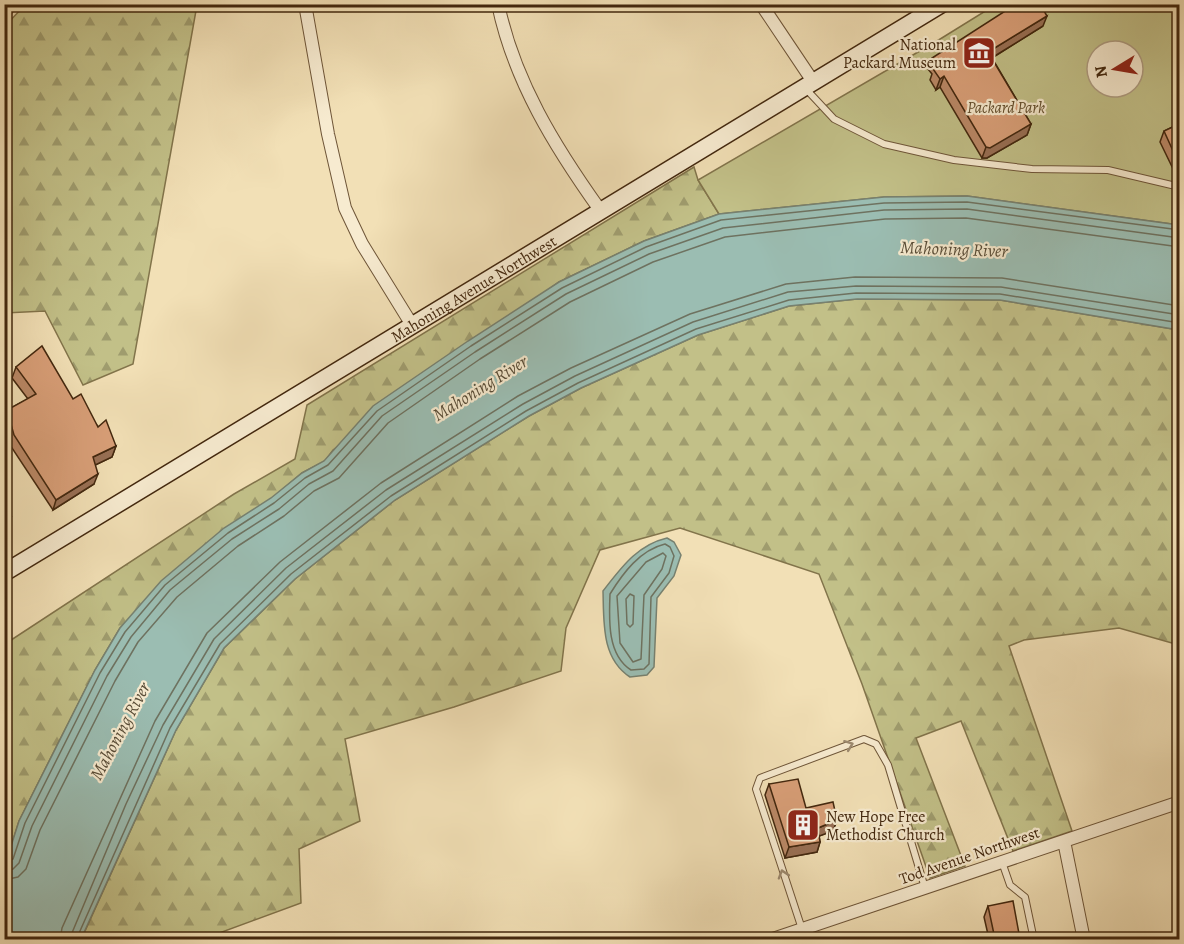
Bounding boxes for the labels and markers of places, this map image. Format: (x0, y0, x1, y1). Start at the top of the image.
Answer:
place label: National Packard Museum (843, 34, 956, 74)
museum icon: National Packard Museum (961, 35, 997, 71)
place label: New Hope Free Methodist Church (826, 806, 945, 846)
building icon: New Hope Free Methodist Church (785, 807, 821, 843)

